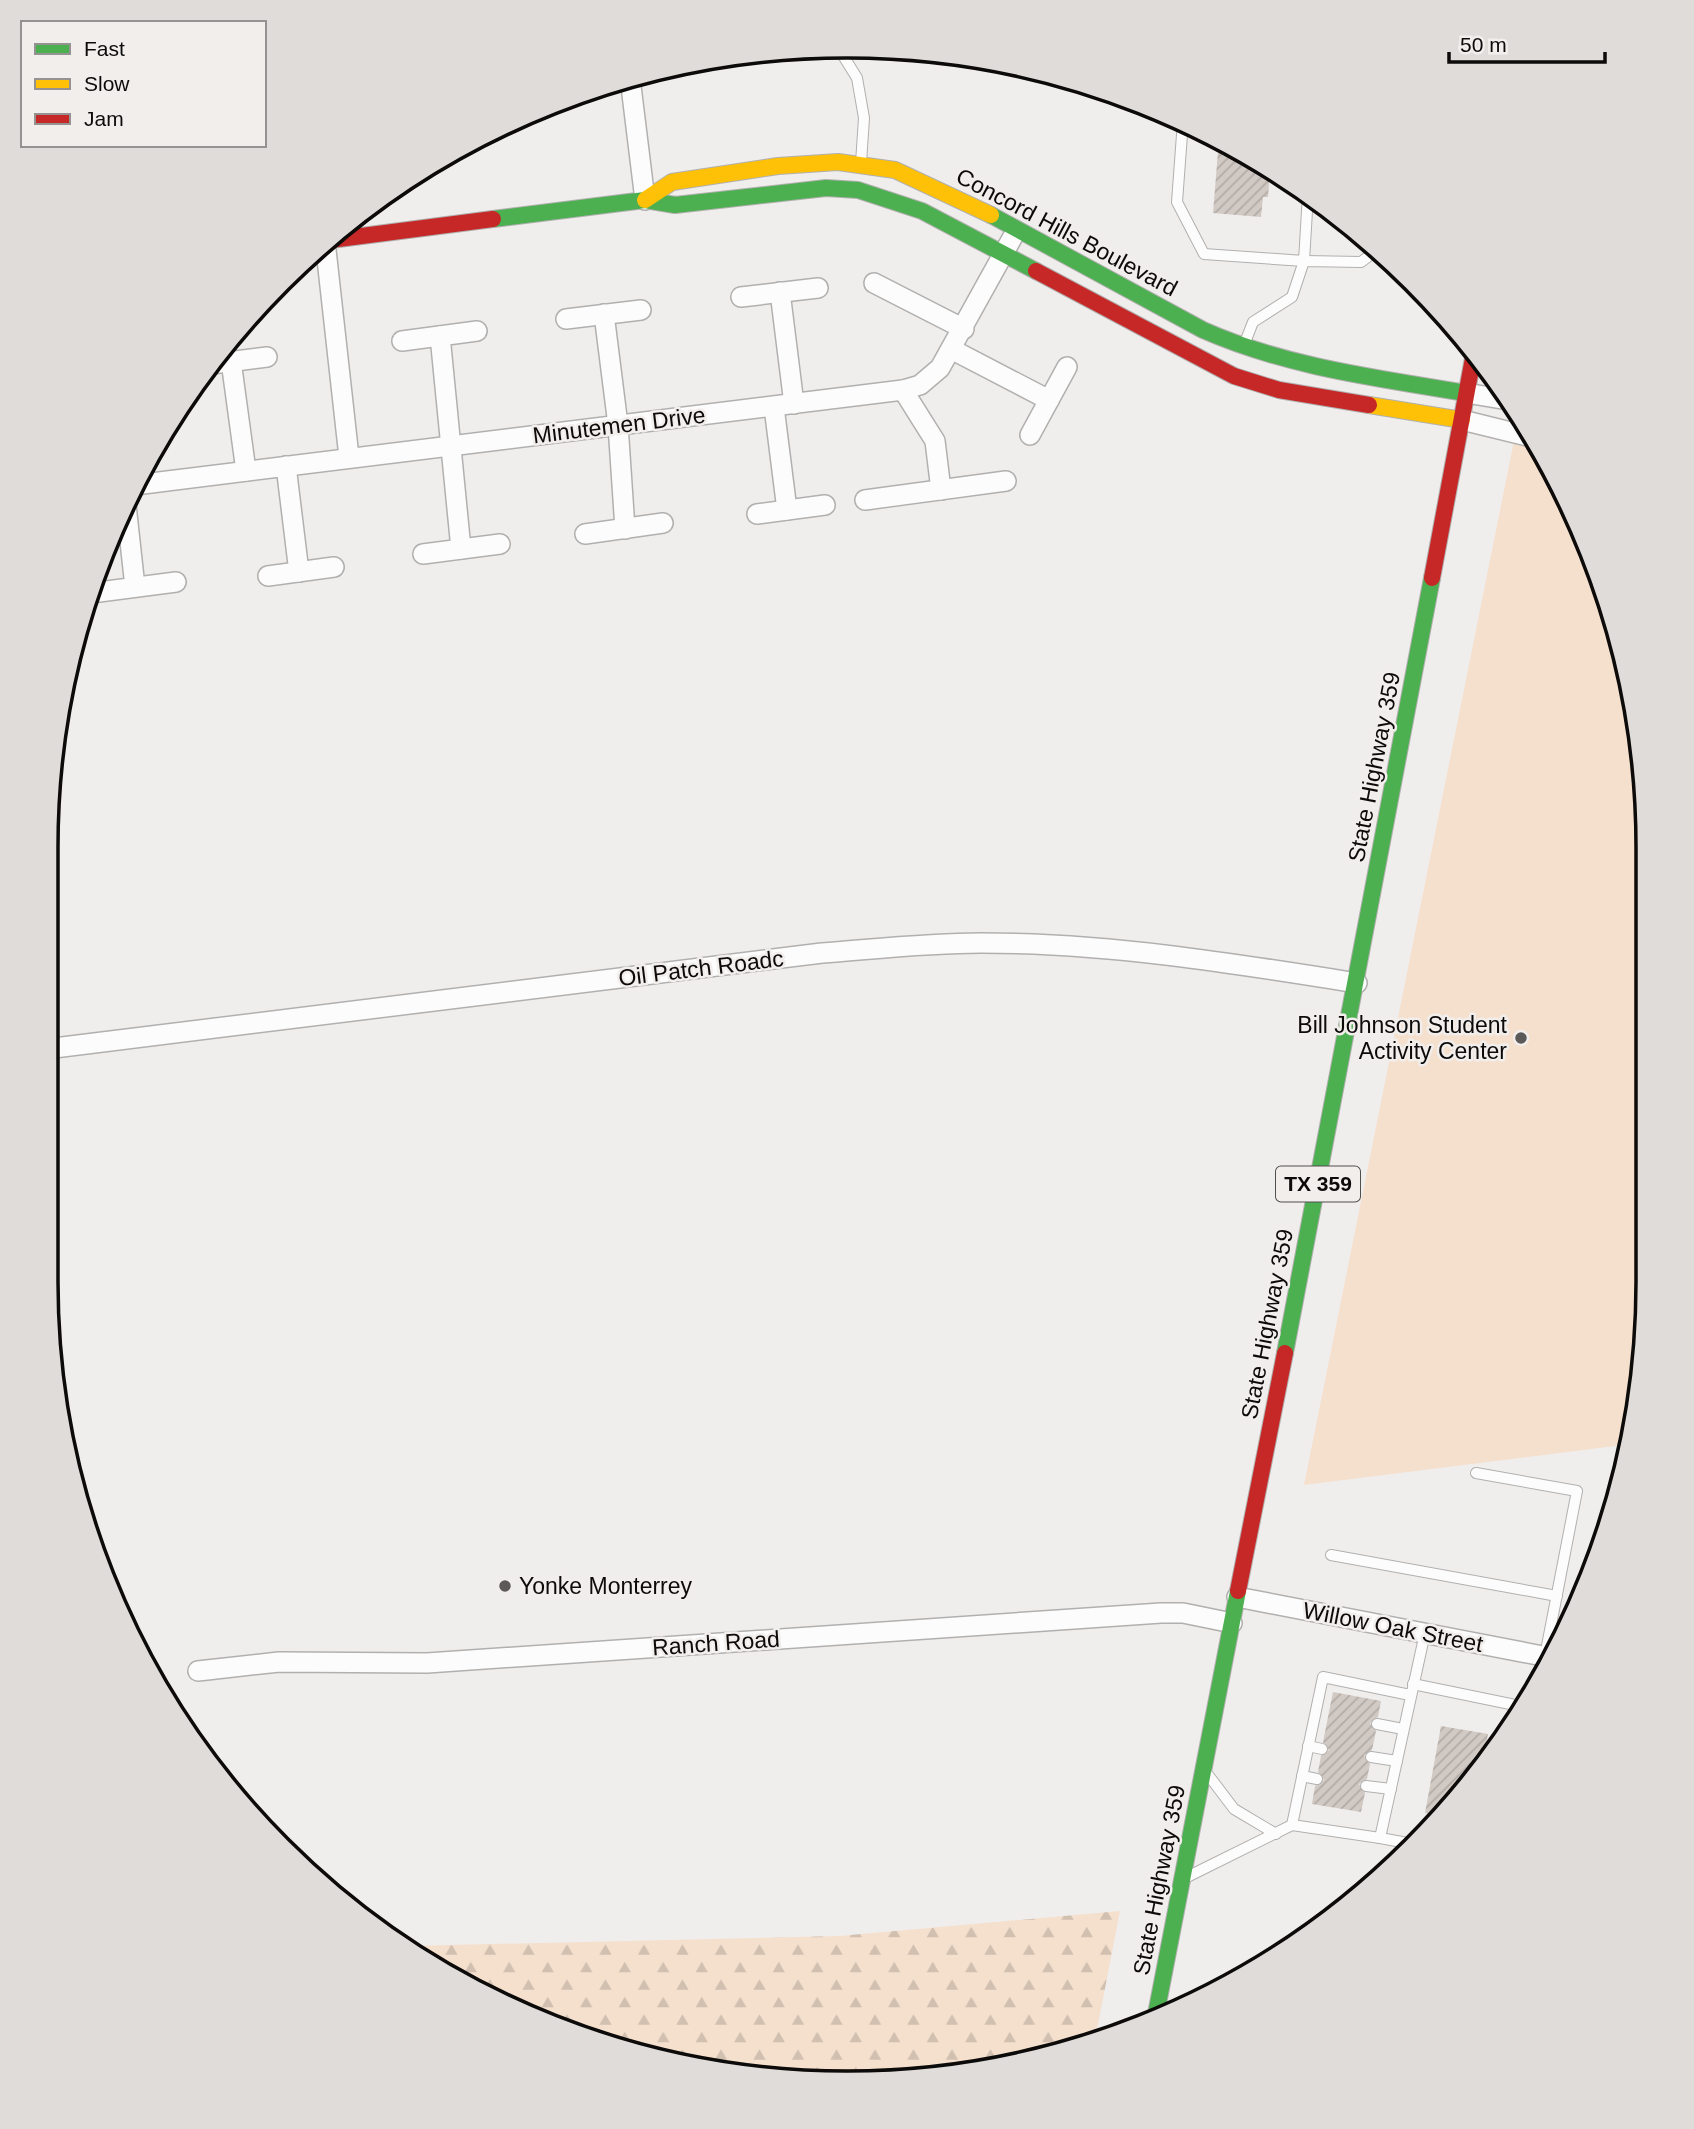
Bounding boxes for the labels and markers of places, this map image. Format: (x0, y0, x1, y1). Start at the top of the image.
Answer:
place label: Bill Johnson Student Activity Center (1297, 1012, 1508, 1064)
marker: Bill Johnson Student Activity Center (1513, 1030, 1529, 1046)
place label: Yonke Monterrey (519, 1573, 693, 1599)
marker: Yonke Monterrey (497, 1578, 513, 1594)

